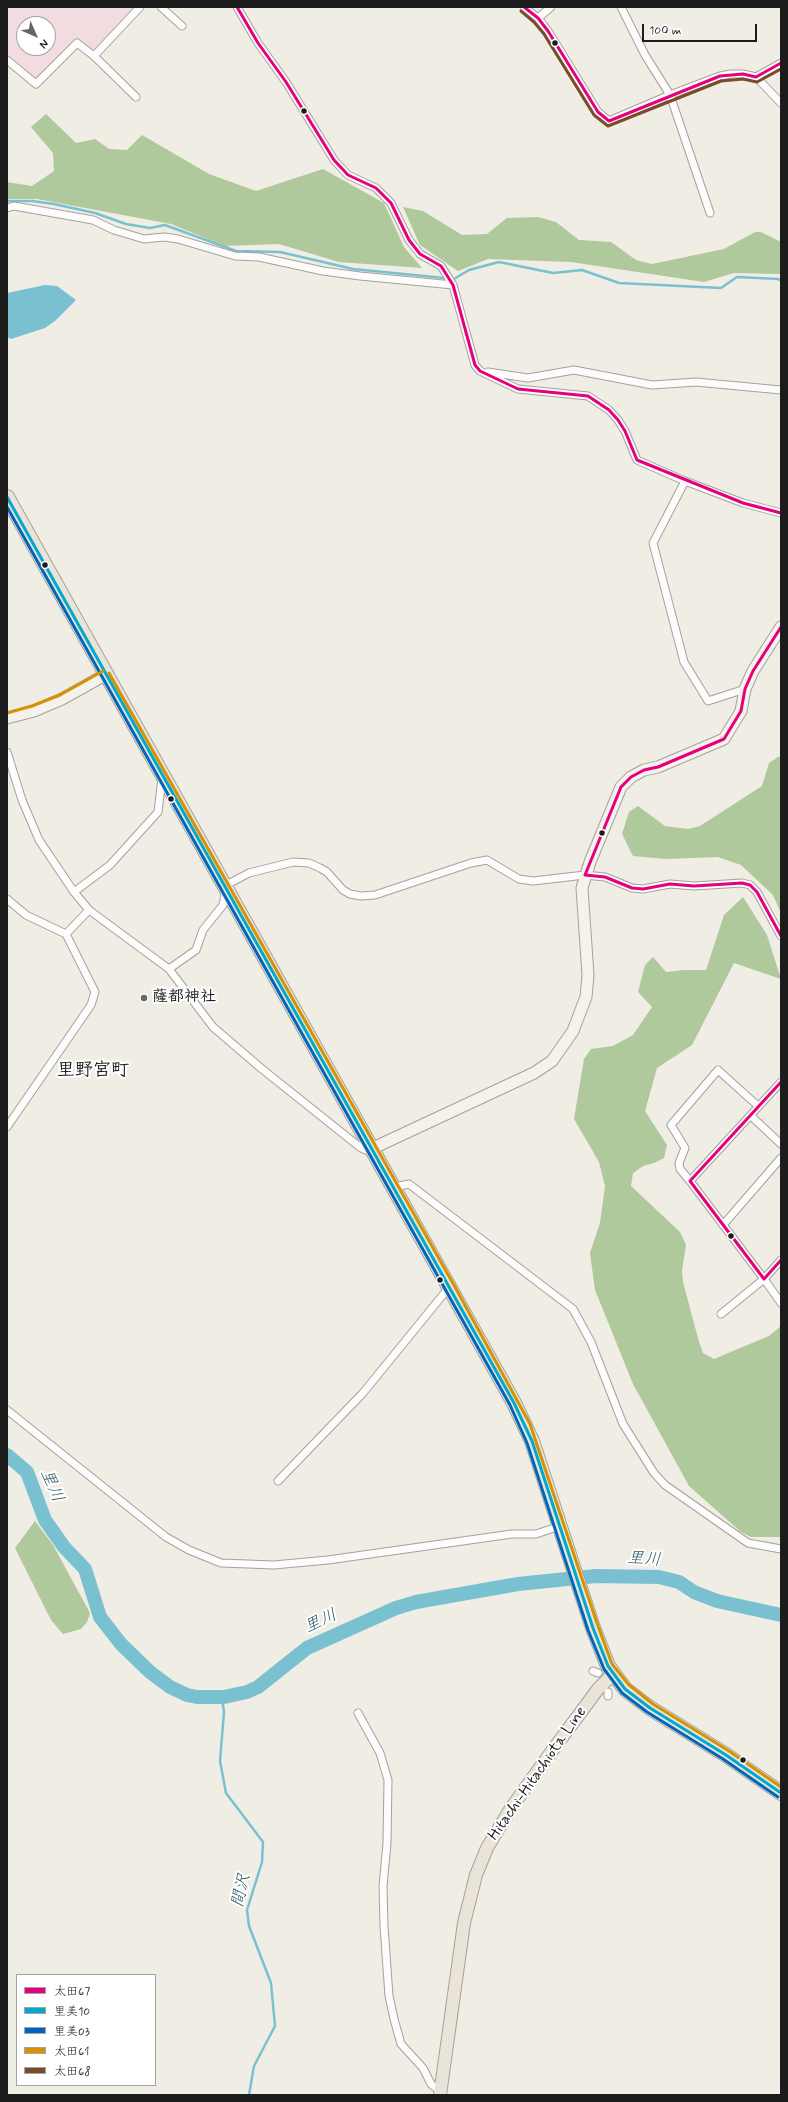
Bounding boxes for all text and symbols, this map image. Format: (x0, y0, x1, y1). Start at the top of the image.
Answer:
north arrow (16, 16, 56, 56)
scale bar (644, 16, 759, 42)
text: 100 m (649, 23, 681, 39)
text: N (36, 36, 51, 51)
unlabelled marker (550, 38, 560, 48)
unlabelled marker (299, 106, 309, 116)
unlabelled marker (40, 560, 50, 570)
unlabelled marker (166, 794, 176, 804)
unlabelled marker (597, 828, 607, 838)
place label: 薩都神社 (152, 988, 216, 1008)
marker: 薩都神社 (139, 993, 149, 1003)
district label: 里野宮町 (57, 1060, 129, 1082)
unlabelled marker (726, 1231, 736, 1241)
unlabelled marker (435, 1275, 445, 1285)
water label: 里川 (35, 1466, 67, 1506)
water label: 里川 (626, 1549, 662, 1571)
water label: 里川 (301, 1606, 341, 1638)
street label: Hitachi-Hitachiota Line (485, 1703, 591, 1845)
unlabelled marker (738, 1755, 748, 1765)
water label: 間沢 (228, 1872, 256, 1910)
legend (16, 1974, 156, 2086)
text: 太田67 (54, 1984, 90, 2000)
text: 里美10 (54, 2004, 90, 2020)
text: 里美03 (54, 2024, 90, 2040)
text: 太田61 (54, 2044, 89, 2060)
text: 太田68 (54, 2064, 91, 2080)

